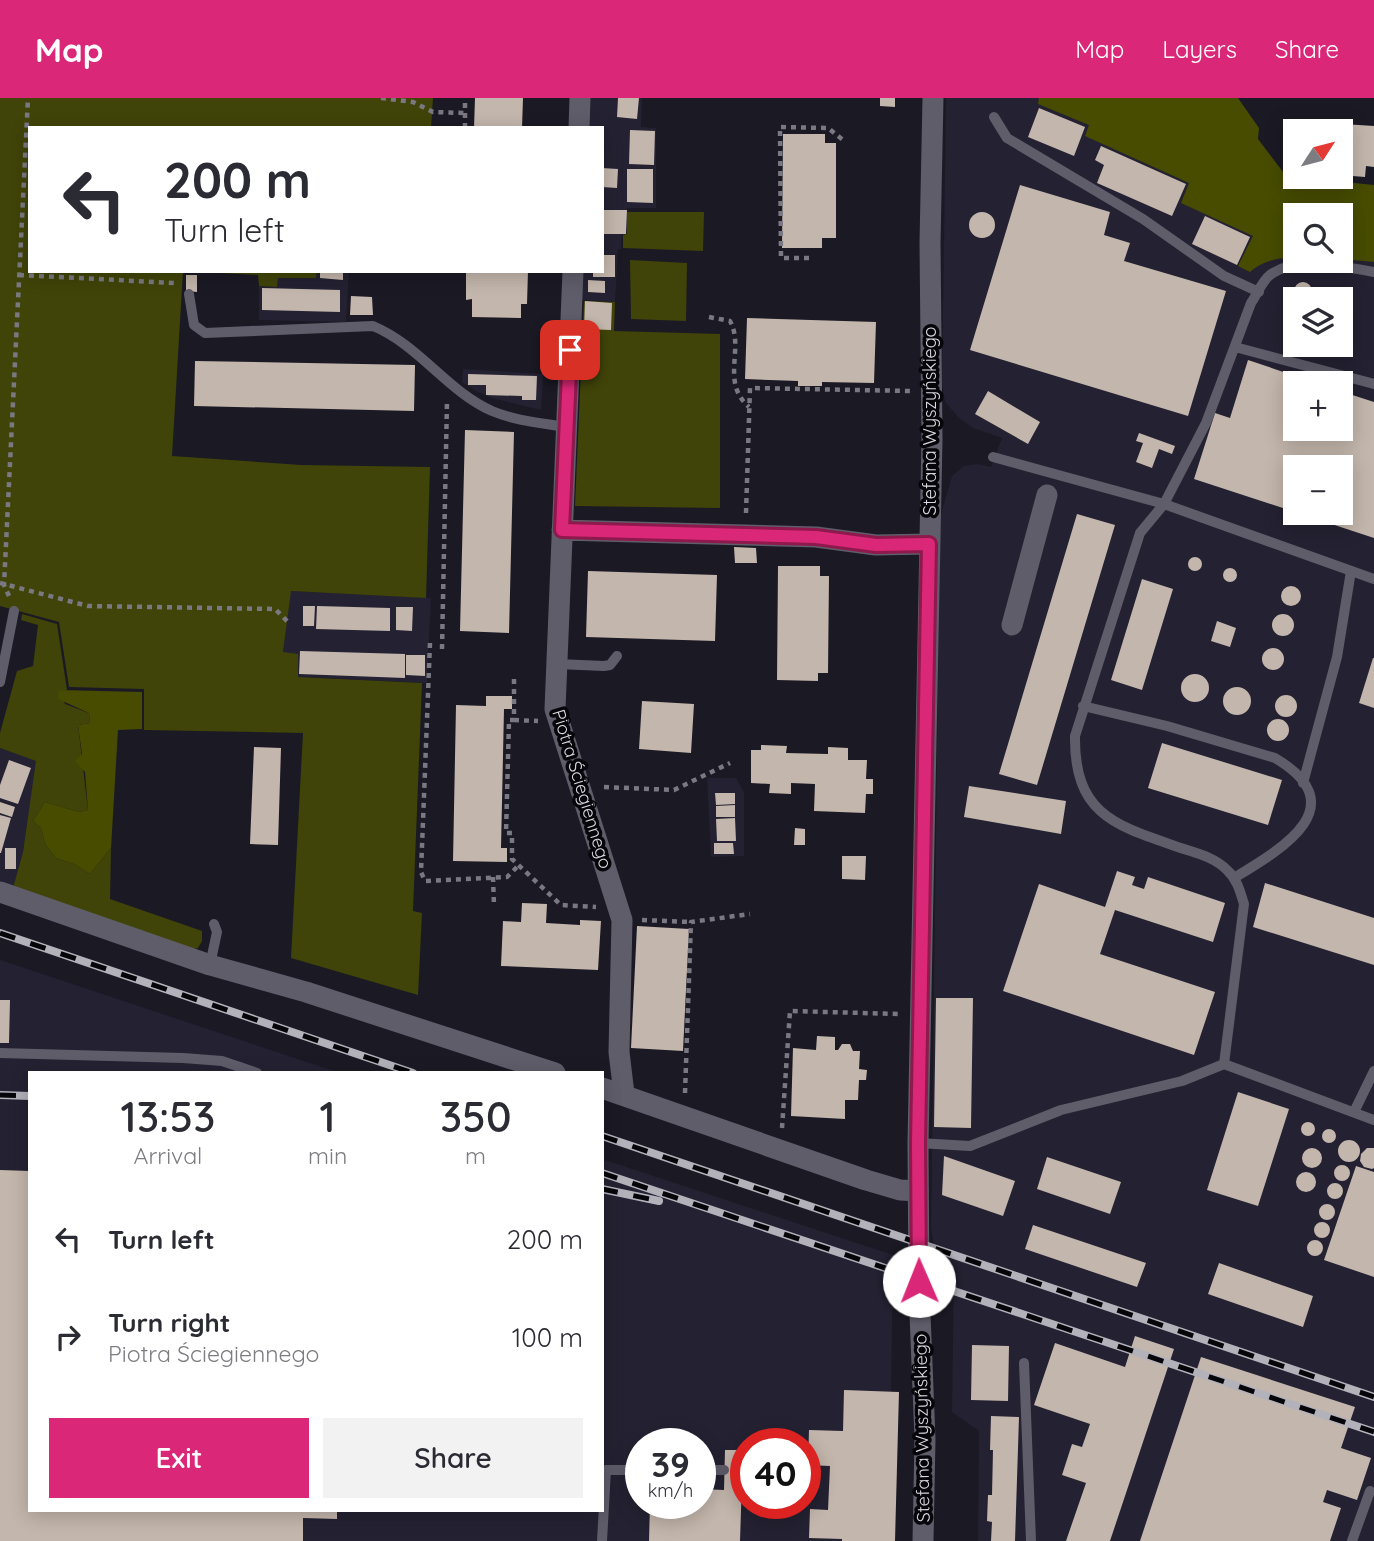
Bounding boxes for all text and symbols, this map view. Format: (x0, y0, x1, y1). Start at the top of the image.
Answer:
text: Map (35, 29, 103, 70)
text: Map (1075, 34, 1124, 64)
text: Layers (1162, 34, 1237, 64)
text: Share (1275, 34, 1339, 64)
north arrow (1283, 119, 1353, 189)
map controls (1283, 119, 1353, 525)
text: 200 m (164, 149, 311, 210)
icon: left (49, 154, 140, 245)
button: search (1283, 203, 1353, 273)
text: Turn left (164, 210, 285, 250)
button: layers (1283, 287, 1353, 357)
pin (540, 320, 600, 380)
street label: Stefana Wyszyńskiego (918, 327, 941, 515)
icon: arrive (551, 331, 589, 369)
button: + (1283, 371, 1353, 441)
button: − (1283, 455, 1353, 525)
street label: Piotra Ściegiennego (547, 706, 618, 871)
text: 13:53 (121, 1090, 215, 1143)
text: 1 (320, 1090, 336, 1143)
text: 350 (440, 1090, 511, 1143)
text: Arrival (134, 1141, 202, 1170)
text: min (308, 1141, 347, 1170)
text: m (465, 1141, 486, 1170)
icon: left (49, 1220, 87, 1258)
text: Turn left (108, 1223, 215, 1256)
text: 200 m (507, 1223, 583, 1256)
position arrow (882, 1244, 956, 1318)
text: Turn right (108, 1306, 230, 1339)
icon: right (49, 1318, 87, 1356)
text: 100 m (512, 1321, 583, 1354)
street label: Stefana Wyszyńskiego (908, 1333, 935, 1523)
text: Piotra Ściegiennego (108, 1339, 319, 1368)
button: Exit (49, 1418, 309, 1498)
button: Share (323, 1418, 583, 1498)
speed limit sign: 40 (730, 1428, 821, 1519)
text: 39 (651, 1442, 690, 1486)
text: km/h (648, 1479, 693, 1502)

